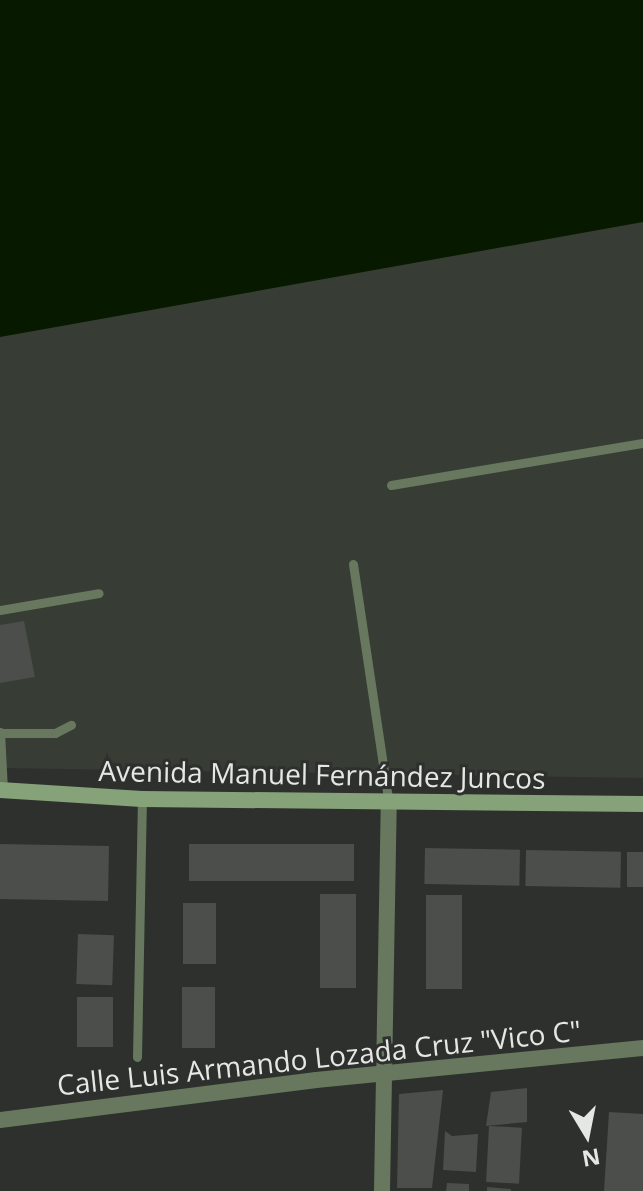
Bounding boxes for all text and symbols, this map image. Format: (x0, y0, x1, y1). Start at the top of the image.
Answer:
street label: Avenida Manuel Fernández Juncos (98, 753, 546, 795)
street label: Calle Luis Armando Lozada Cruz "Vico C" (55, 1013, 583, 1101)
north arrow (547, 1095, 627, 1175)
text: N (580, 1142, 603, 1175)

